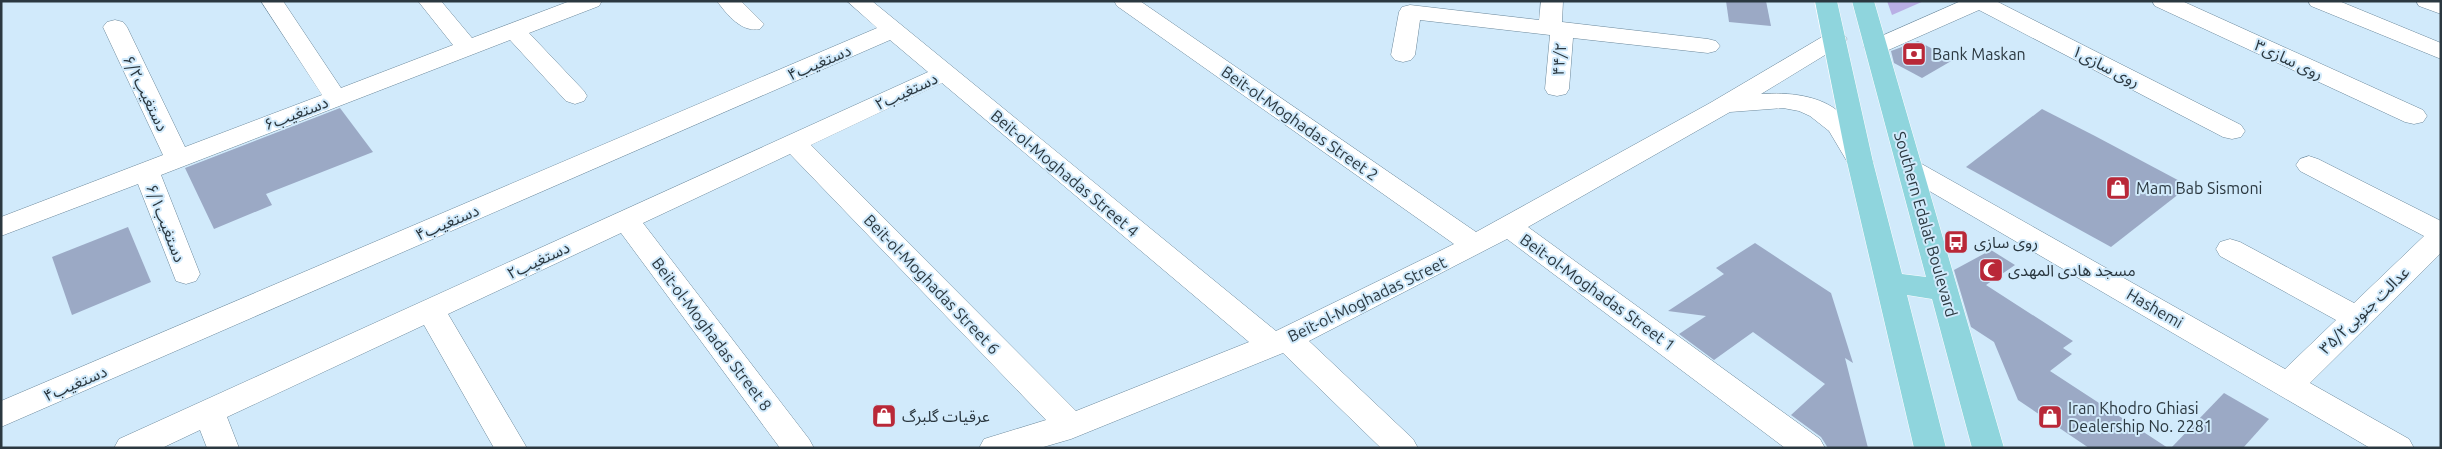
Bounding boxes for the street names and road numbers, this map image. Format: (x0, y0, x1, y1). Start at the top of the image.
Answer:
street label: روی سازی۳ (2252, 35, 2326, 84)
street label: دستغیب۴ (785, 41, 854, 84)
street label: روی سازی۱ (2069, 41, 2143, 92)
street label: ۴۴/۲ (1549, 42, 1569, 76)
street label: دستغیب۶/۲ (120, 52, 172, 134)
street label: Beit-ol-Moghadas Street 2 (1218, 62, 1382, 184)
street label: ۲دستغیب (872, 69, 940, 114)
street label: دستغیب۶ (261, 93, 331, 134)
street label: Beit-ol-Moghadas Street 4 (988, 106, 1142, 240)
street label: Southern Edalat Boulevard (1891, 129, 1961, 319)
street label: دستغیب۶/۱ (143, 181, 189, 265)
street label: دستغیب۴ (413, 201, 482, 244)
street label: Beit-ol-Moghadas Street 6 (861, 211, 1003, 357)
street label: Beit-ol-Moghadas Street 1 (1517, 230, 1679, 354)
street label: ۲دستغیب (504, 238, 572, 283)
street label: Beit-ol-Moghadas Street (1285, 252, 1450, 345)
street label: Beit-ol-Moghadas Street 8 (649, 254, 775, 414)
street label: عدالت جنوبی۳۵/۲ (2315, 263, 2413, 358)
street label: Hashemi (2124, 285, 2186, 331)
street label: دستغیب۴ (41, 362, 110, 405)

